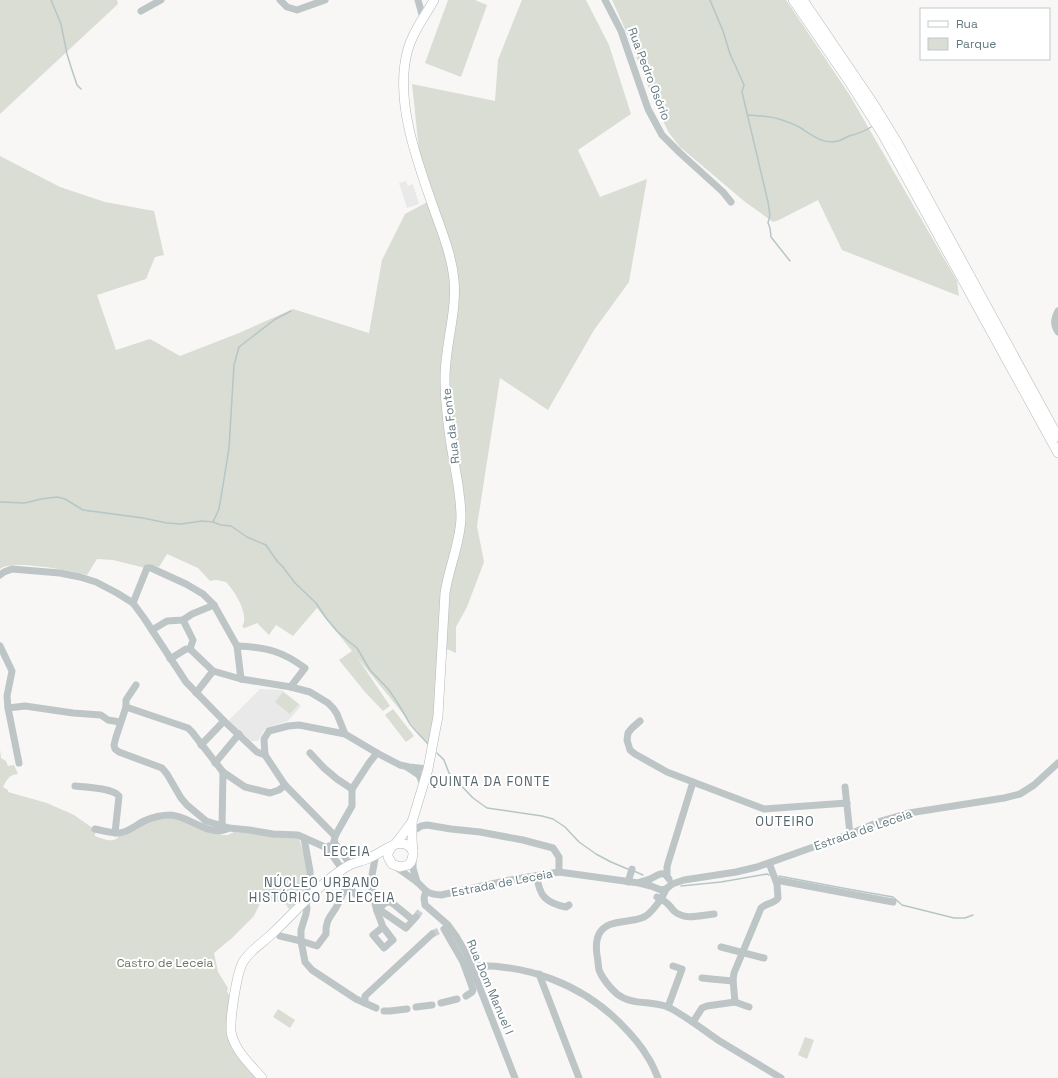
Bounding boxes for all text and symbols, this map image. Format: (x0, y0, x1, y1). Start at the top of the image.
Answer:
legend (920, 8, 1050, 60)
text: Rua (956, 16, 978, 32)
street label: Rua Pedro Osório (624, 25, 674, 123)
text: Parque (956, 36, 996, 52)
street label: Rua da Fonte (438, 387, 464, 465)
district label: QUINTA DA FONTE (429, 773, 551, 790)
street label: Estrada de Leceia (812, 806, 914, 854)
district label: OUTEIRO (755, 813, 815, 830)
district label: LECEIA (323, 843, 371, 860)
street label: Estrada de Leceia (450, 865, 554, 901)
district label: NÚCLEO URBANO HISTÓRICO DE LECEIA (249, 874, 395, 906)
street label: Rua Dom Manuel I (463, 937, 517, 1037)
park label: Castro de Leceia (117, 955, 213, 971)

